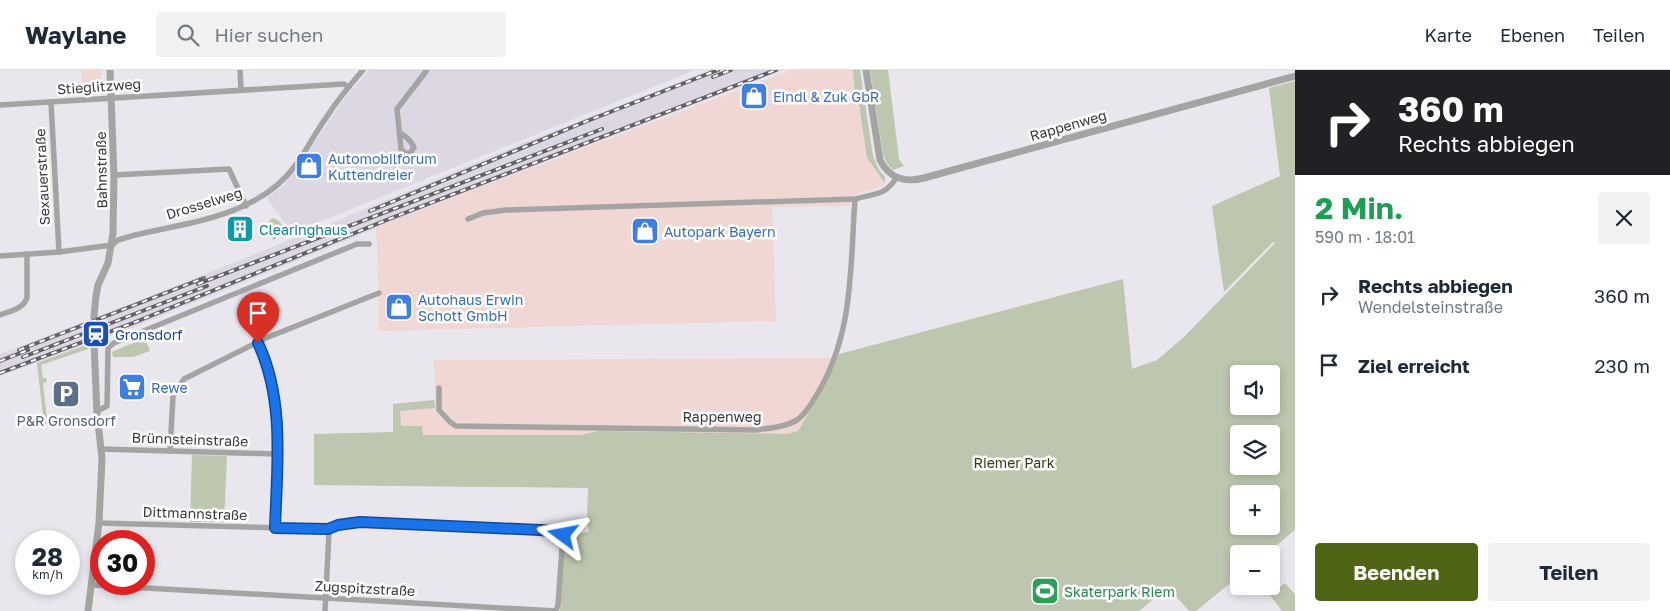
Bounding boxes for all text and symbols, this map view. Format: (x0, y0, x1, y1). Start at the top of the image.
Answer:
search box (156, 12, 506, 57)
text: Waylane (25, 20, 126, 49)
icon: search (174, 21, 202, 49)
text: Hier suchen (214, 23, 323, 46)
text: Karte (1425, 24, 1472, 46)
text: Ebenen (1500, 24, 1565, 46)
text: Teilen (1593, 24, 1645, 46)
street label: Stieglitzweg (56, 75, 142, 97)
shop icon: Eindl & Zuk GbR (739, 81, 769, 111)
place label: Eindl & Zuk GbR (773, 88, 879, 105)
text: 360 m (1398, 88, 1504, 130)
icon: right (1315, 90, 1380, 155)
street label: Rappenweg (1028, 106, 1108, 144)
street label: Sexauerstraße (31, 128, 53, 226)
text: Rechts abbiegen (1398, 130, 1575, 157)
street label: Bahnstraße (92, 131, 110, 209)
place label: Automobilforum Kuttendreier (328, 150, 437, 183)
shop icon: Automobilforum Kuttendreier (294, 151, 324, 181)
street label: Drosselweg (164, 183, 244, 223)
text: 2 Min. (1315, 190, 1403, 226)
button: close (1598, 192, 1650, 244)
building icon: Clearinghaus (225, 214, 255, 244)
shop icon: Autopark Bayern (630, 216, 660, 246)
place label: Clearinghaus (259, 221, 348, 238)
place label: Autopark Bayern (664, 223, 776, 240)
text: 590 m · 18:01 (1315, 227, 1415, 247)
text: Rechts abbiegen (1358, 274, 1513, 297)
icon: right (1315, 281, 1343, 309)
text: 360 m (1594, 284, 1650, 307)
place label: Autohaus Erwin Schott GmbH (418, 291, 523, 324)
pin (237, 292, 279, 343)
shop icon: Autohaus Erwin Schott GmbH (384, 292, 414, 322)
text: Wendelsteinstraße (1358, 297, 1503, 317)
icon: arrive (244, 299, 272, 327)
station icon: Gronsdorf (81, 319, 111, 349)
place label: Gronsdorf (115, 326, 182, 343)
icon: arrive (1315, 351, 1343, 379)
text: Ziel erreicht (1358, 354, 1470, 377)
text: 230 m (1595, 354, 1650, 377)
map controls (1230, 365, 1280, 595)
button: sound (1230, 365, 1280, 415)
supermarket icon: Rewe (117, 372, 147, 402)
parking icon: P&R Gronsdorf (51, 379, 81, 409)
place label: Rewe (151, 379, 188, 396)
street label: Rappenweg (682, 408, 762, 425)
place label: P&R Gronsdorf (16, 412, 116, 429)
button: layers (1230, 425, 1280, 475)
street label: Brünnsteinstraße (131, 428, 249, 450)
park label: Riemer Park (973, 454, 1055, 471)
button: + (1230, 485, 1280, 535)
street label: Dittmannstraße (142, 503, 248, 523)
position arrow (536, 508, 588, 560)
speed limit sign: 30 (90, 530, 155, 595)
text: 28 (32, 541, 63, 572)
button: Beenden (1315, 543, 1478, 601)
button: Teilen (1488, 543, 1650, 601)
button: − (1230, 545, 1280, 595)
text: km/h (32, 567, 63, 582)
sports icon: Skaterpark Riem (1030, 576, 1060, 606)
street label: Zugspitzstraße (314, 577, 416, 599)
place label: Skaterpark Riem (1064, 583, 1175, 600)

